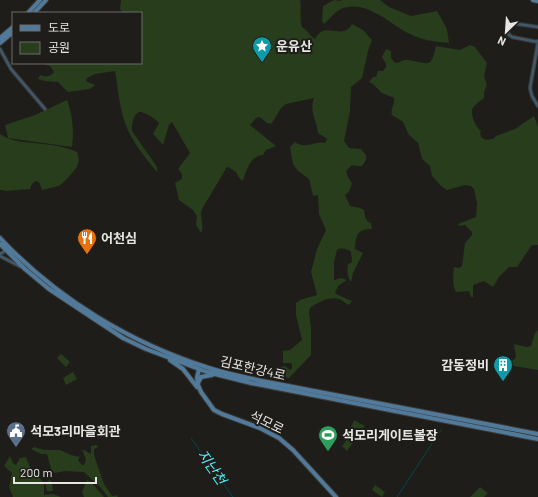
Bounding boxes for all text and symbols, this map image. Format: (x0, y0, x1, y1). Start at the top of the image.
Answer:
legend (12, 12, 142, 64)
north arrow (486, 12, 526, 52)
text: 도로 (48, 20, 70, 34)
text: N (495, 34, 508, 49)
place icon: 운유산 (251, 35, 273, 63)
place label: 운유산 (276, 38, 312, 54)
text: 공원 (48, 40, 70, 54)
restaurant icon: 어천심 (76, 227, 98, 255)
place label: 어천심 (101, 230, 137, 246)
street label: 김포한강4로 (219, 353, 287, 383)
building icon: 감동정비 (492, 354, 514, 382)
place label: 감동정비 (441, 357, 489, 373)
street label: 석모로 (247, 407, 287, 437)
public building icon: 석모3리마을회관 (5, 420, 27, 448)
place label: 석모3리마을회관 (30, 423, 121, 439)
sports icon: 석모리게이트볼장 (317, 424, 339, 452)
place label: 석모리게이트볼장 (342, 427, 438, 443)
water label: 지난천 (194, 446, 231, 488)
scale bar (14, 459, 96, 485)
text: 200 m (20, 465, 52, 479)

